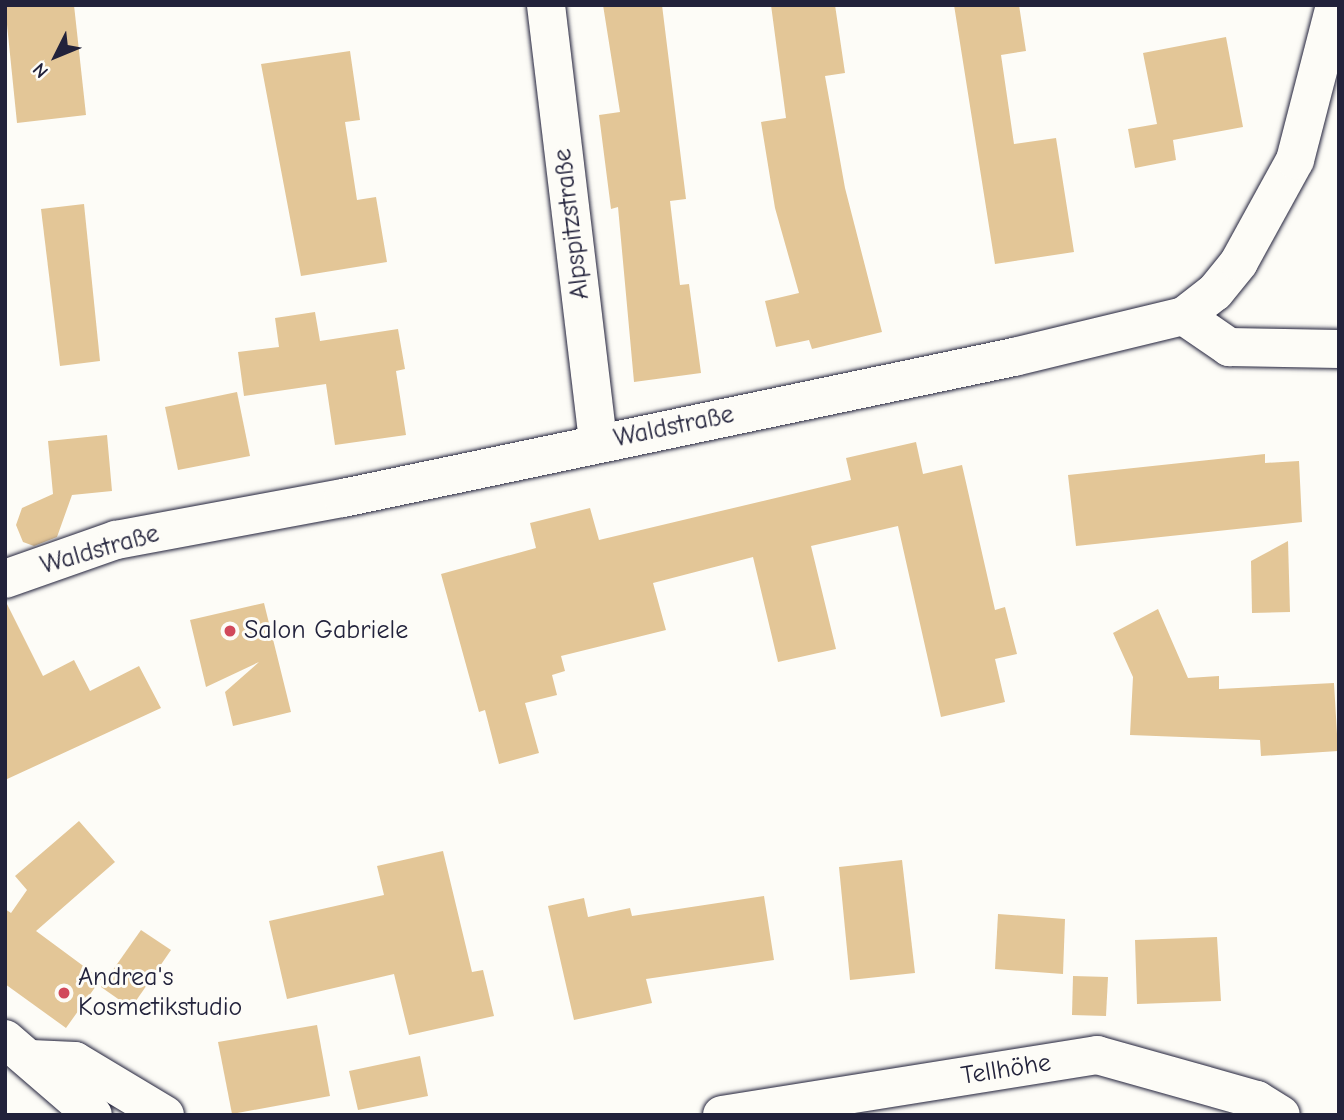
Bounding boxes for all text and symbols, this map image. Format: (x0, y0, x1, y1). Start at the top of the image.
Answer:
north arrow (21, 21, 91, 91)
text: N (28, 58, 53, 82)
street label: Alpspitzstraße (547, 147, 597, 301)
street label: Waldstraße (611, 399, 737, 455)
street label: Waldstraße (37, 518, 163, 582)
place label: Salon Gabriele (244, 615, 408, 647)
marker: Salon Gabriele (222, 623, 238, 639)
place label: Andrea's Kosmetikstudio (78, 962, 242, 1024)
marker: Andrea's Kosmetikstudio (56, 985, 72, 1001)
street label: Tellhöhe (959, 1048, 1053, 1092)

